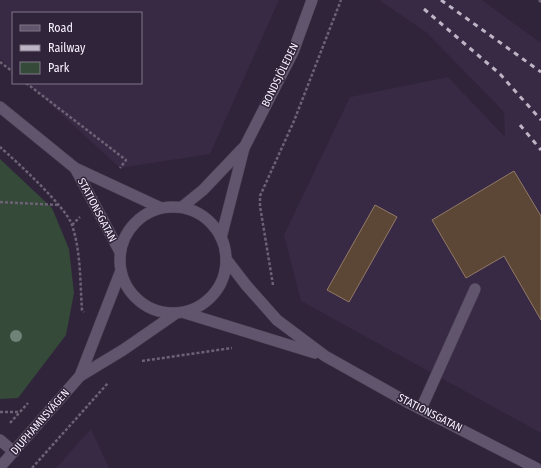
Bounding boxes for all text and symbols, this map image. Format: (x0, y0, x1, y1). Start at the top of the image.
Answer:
legend (12, 12, 142, 84)
text: Road (48, 21, 73, 35)
text: Railway (48, 41, 86, 55)
street label: BONDSJÖLEDEN (259, 41, 301, 109)
text: Park (48, 61, 70, 75)
street label: STATIONSGATAN (75, 176, 119, 244)
street label: DJUPHAMNSVÄGEN (8, 386, 72, 458)
street label: STATIONSGATAN (396, 391, 464, 435)

